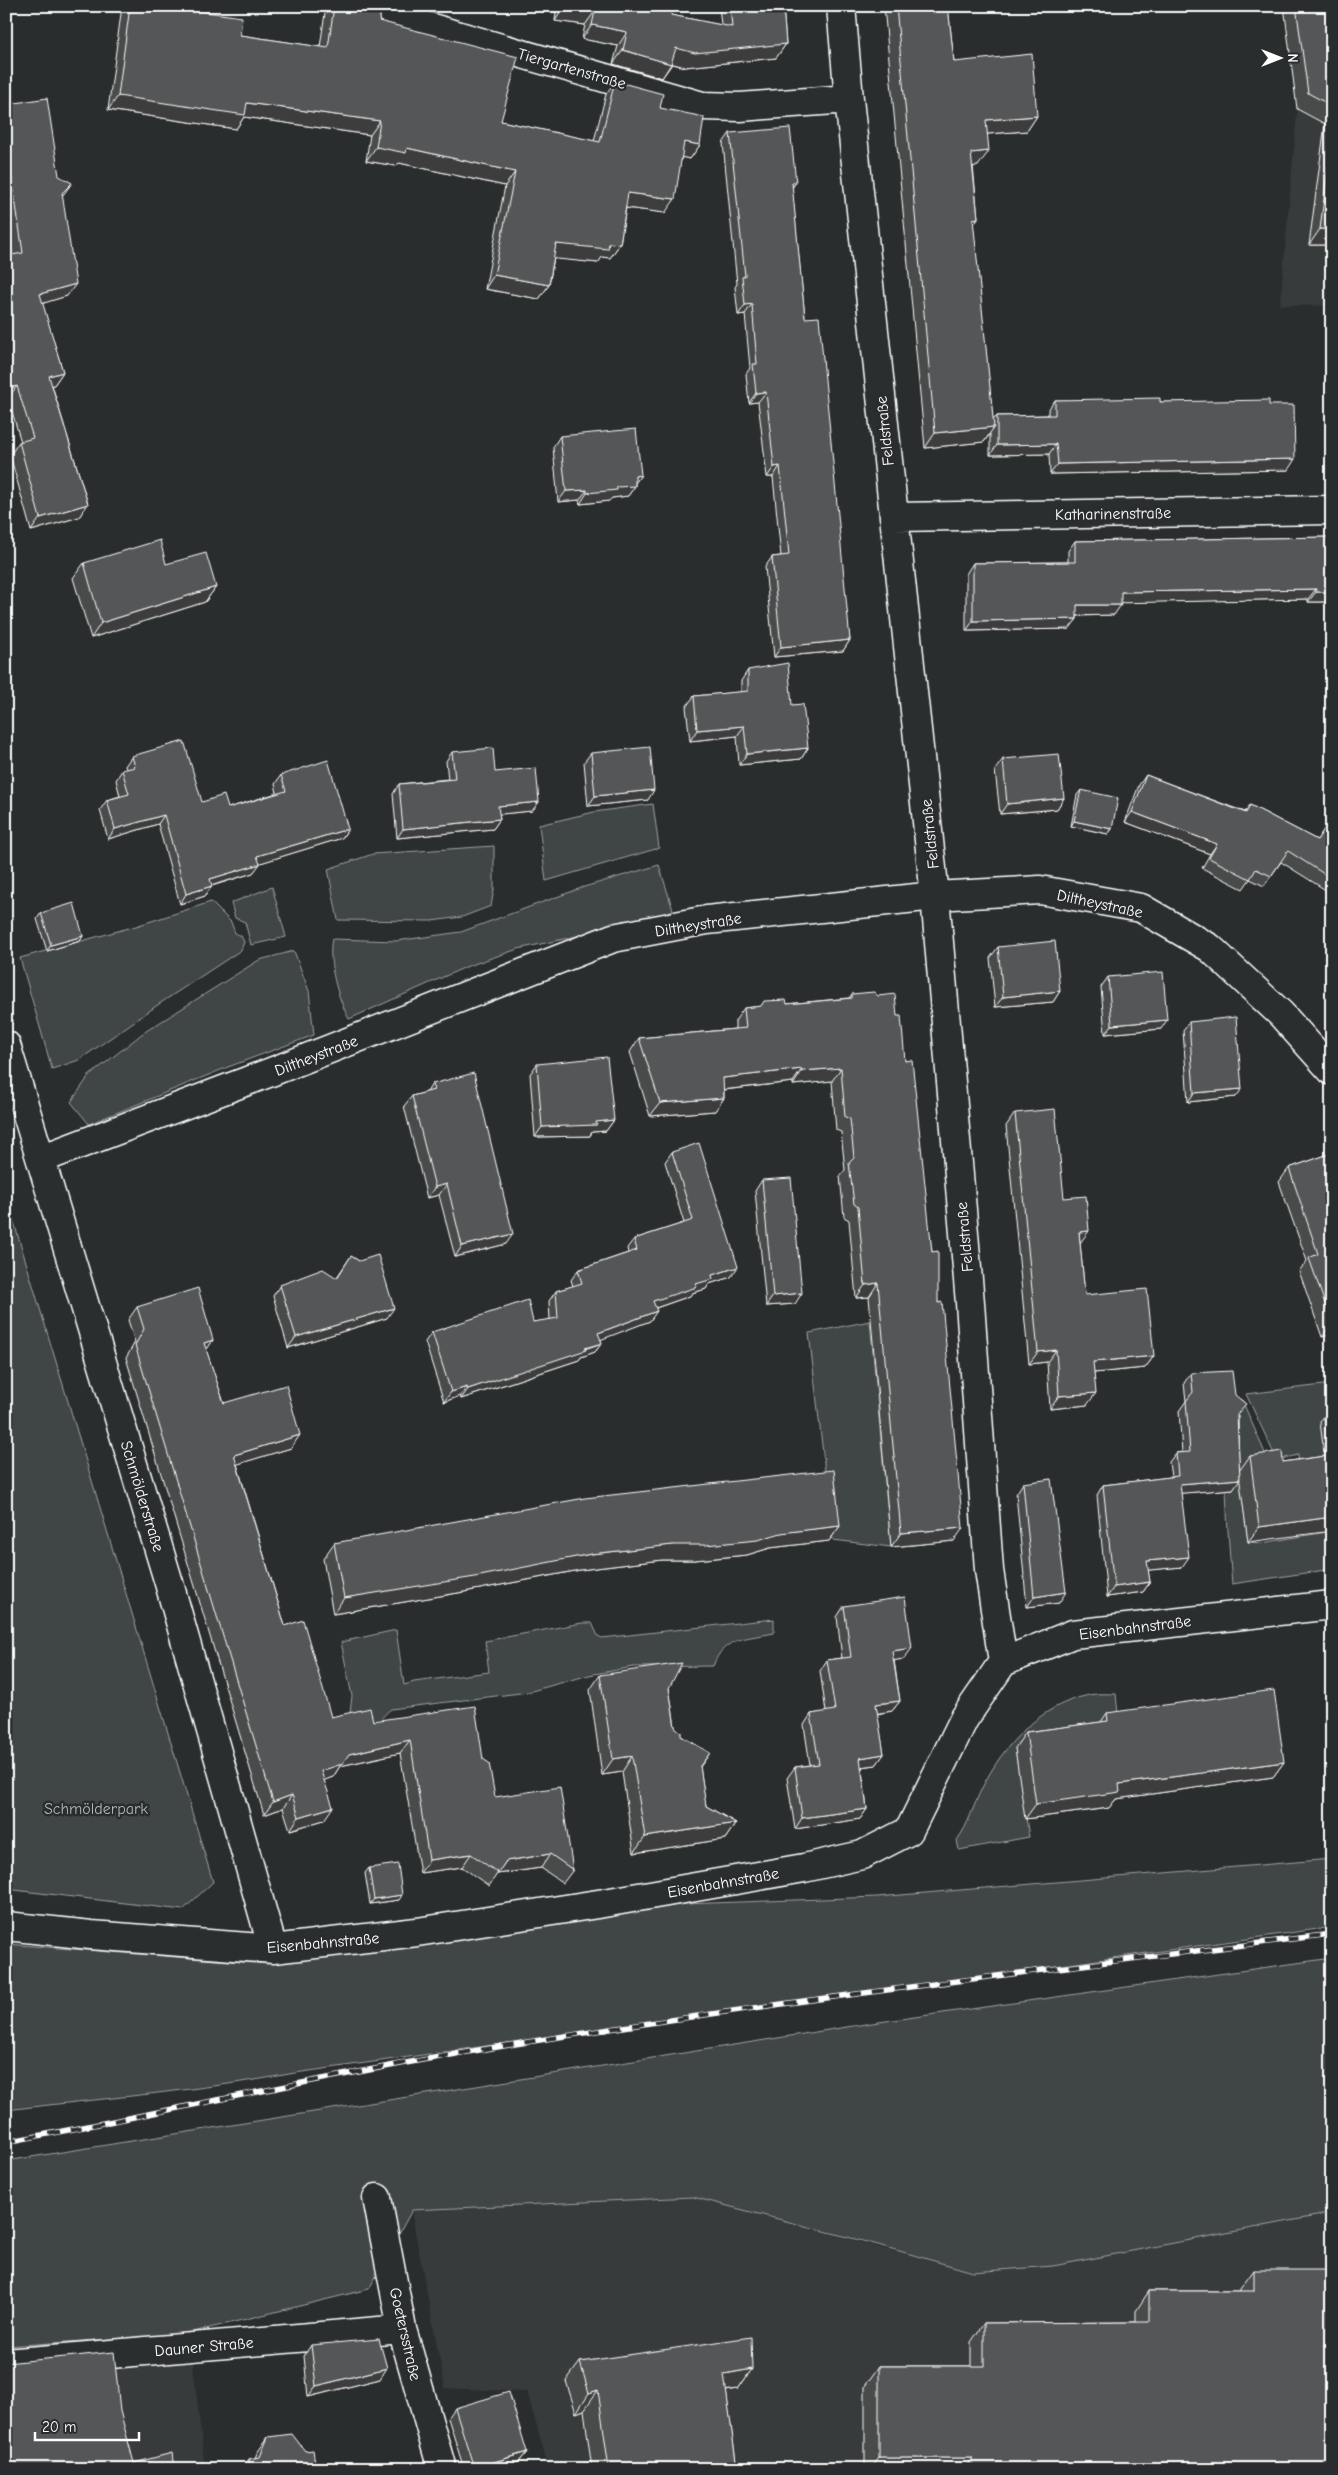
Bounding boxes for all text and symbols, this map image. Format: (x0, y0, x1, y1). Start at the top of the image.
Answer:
north arrow (1256, 32, 1306, 82)
street label: Tiergartenstraße (515, 45, 628, 93)
text: N (1284, 53, 1301, 63)
street label: Feldstraße (872, 395, 898, 467)
street label: Katharinenstraße (1055, 504, 1171, 524)
street label: Feldstraße (917, 798, 943, 870)
street label: Diltheystraße (1055, 886, 1144, 922)
street label: Diltheystraße (654, 909, 743, 941)
street label: Diltheystraße (272, 1032, 360, 1080)
street label: Feldstraße (953, 1201, 977, 1273)
street label: Schmölderstraße (117, 1439, 167, 1554)
street label: Eisenbahnstraße (1078, 1612, 1192, 1644)
park label: Schmölderpark (44, 1800, 148, 1818)
street label: Eisenbahnstraße (666, 1864, 780, 1902)
street label: Eisenbahnstraße (266, 1929, 380, 1957)
street label: Goetersstraße (386, 2286, 424, 2383)
street label: Dauner Straße (154, 2334, 254, 2360)
scale bar (35, 2410, 139, 2442)
text: 20 m (42, 2418, 76, 2436)

